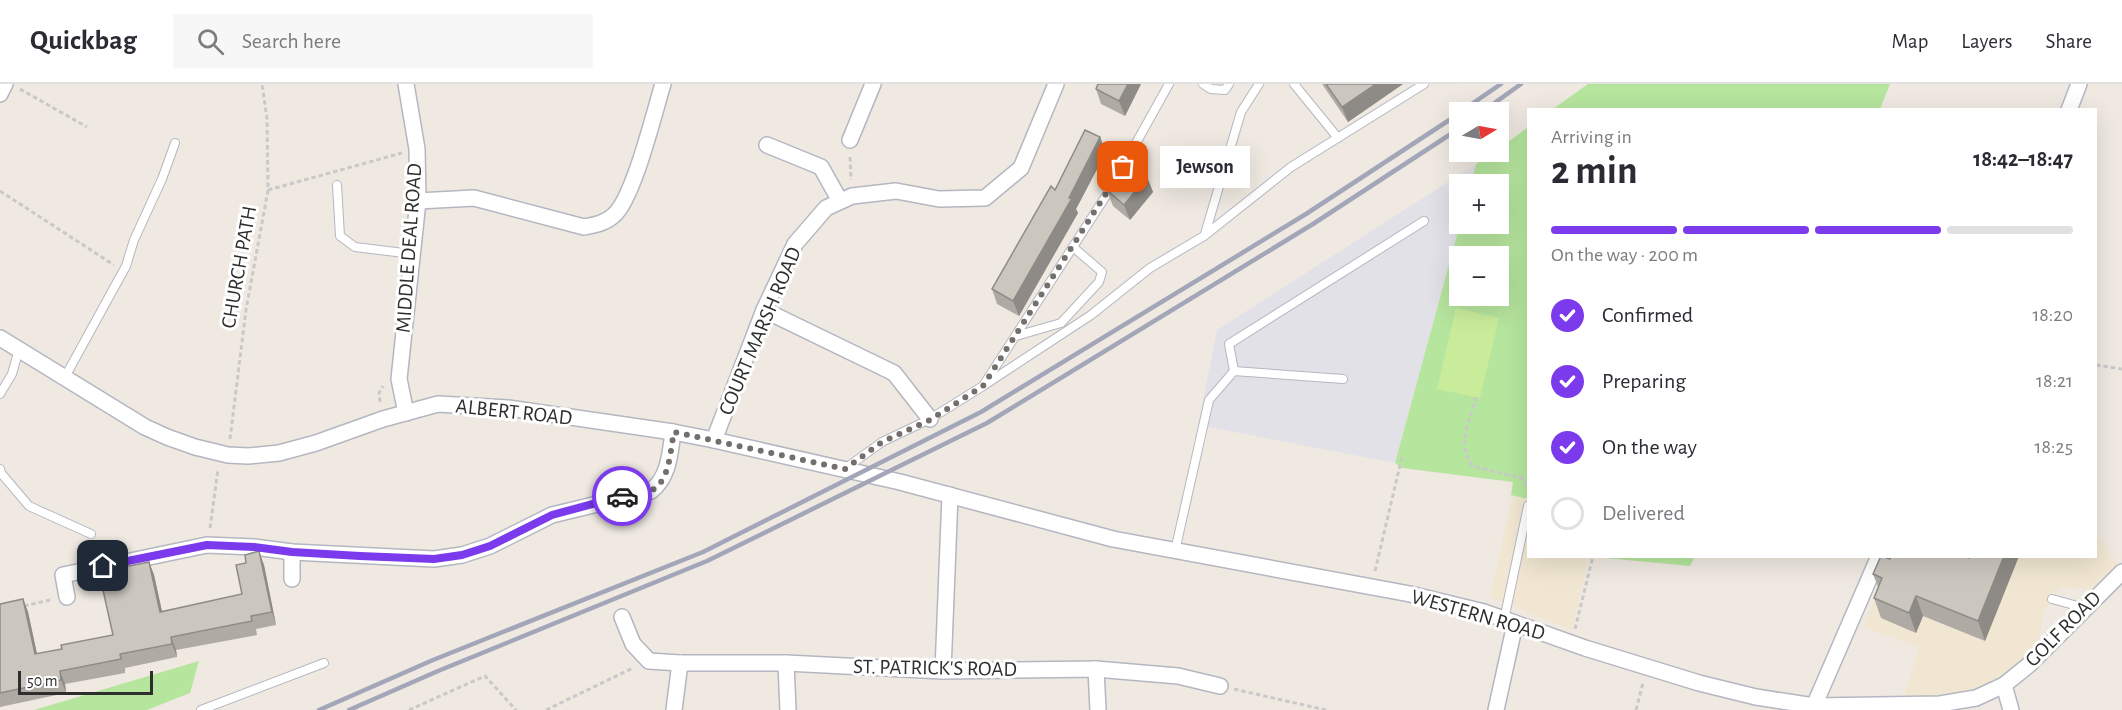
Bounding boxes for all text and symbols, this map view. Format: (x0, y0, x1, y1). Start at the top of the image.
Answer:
search box (173, 14, 593, 68)
icon: search (194, 25, 227, 58)
text: Quickbag (30, 27, 137, 55)
text: Search here (242, 30, 341, 52)
text: Map (1892, 31, 1928, 52)
text: Layers (1961, 31, 2012, 52)
text: Share (2045, 31, 2092, 52)
north arrow (1449, 102, 1509, 162)
map controls (1449, 102, 1509, 306)
text: Arriving in (1551, 127, 1632, 147)
pin (1097, 141, 1148, 192)
callout: Jewson (1159, 146, 1249, 188)
text: 18:42–18:47 (1973, 148, 2073, 170)
icon: bag (1106, 150, 1139, 183)
text: 2 min (1551, 152, 1638, 191)
text: Jewson (1176, 157, 1234, 177)
street label: MIDDLE DEAL ROAD (393, 163, 425, 333)
button: + (1449, 174, 1509, 234)
street label: CHURCH PATH (218, 204, 260, 330)
street label: COURT MARSH ROAD (715, 244, 805, 418)
text: On the way · 200 m (1551, 245, 1698, 265)
button: − (1449, 246, 1509, 306)
icon: check (1551, 299, 1584, 332)
text: Confirmed (1602, 304, 1693, 326)
text: 18:20 (2032, 305, 2073, 325)
icon: check (1551, 365, 1584, 398)
text: Preparing (1602, 370, 1686, 392)
text: 18:21 (2036, 371, 2073, 391)
street label: ALBERT ROAD (455, 395, 573, 429)
icon: check (1551, 431, 1584, 464)
text: On the way (1602, 436, 1697, 458)
text: 18:25 (2035, 437, 2073, 457)
courier (592, 466, 652, 526)
icon: car (606, 480, 639, 513)
text: Delivered (1602, 502, 1685, 524)
pin (77, 540, 128, 591)
icon: home (86, 549, 119, 582)
street label: WESTERN ROAD (1409, 586, 1547, 644)
street label: GOLF ROAD (2021, 587, 2105, 671)
street label: ST. PATRICK'S ROAD (853, 656, 1017, 680)
scale bar (18, 668, 153, 696)
text: 50 m (27, 673, 58, 689)

